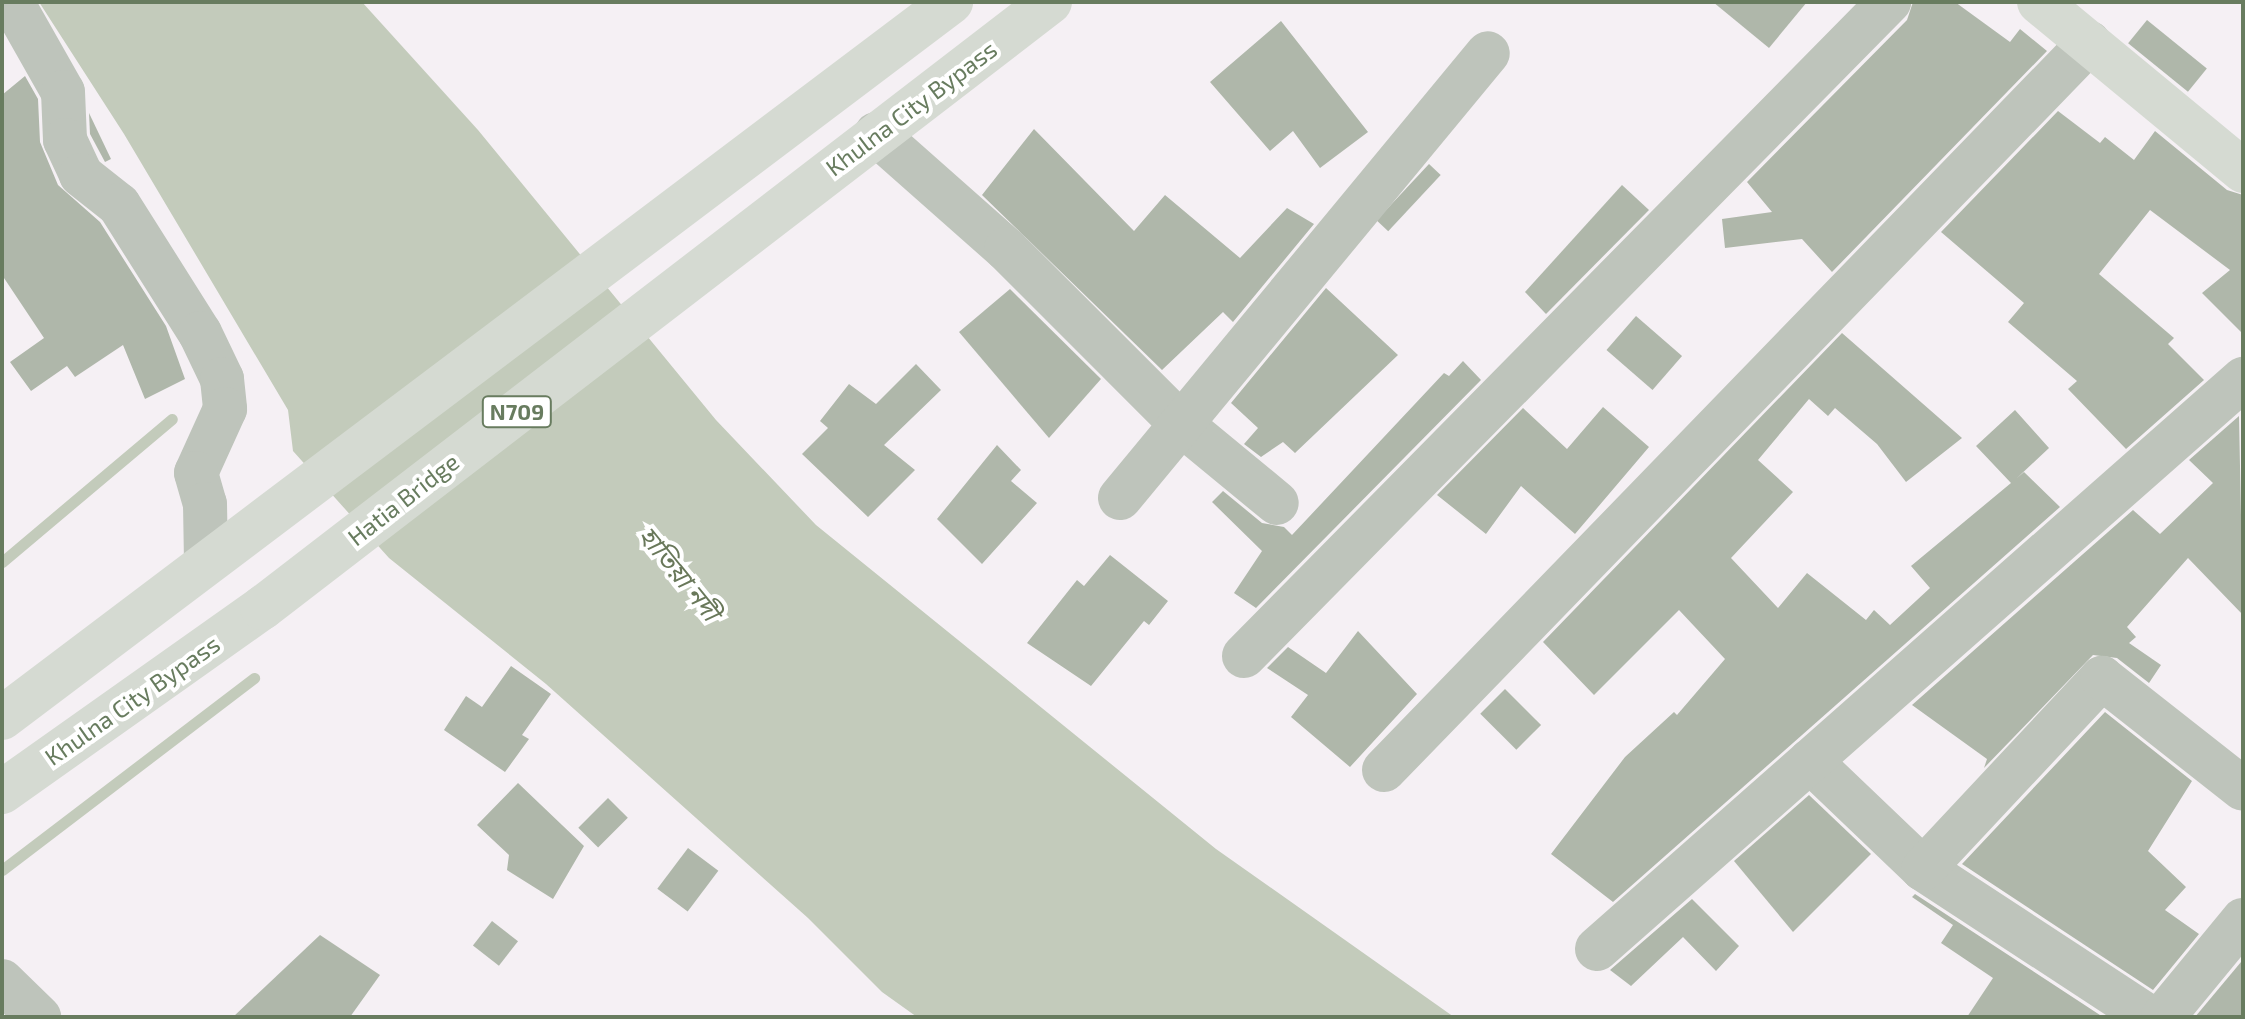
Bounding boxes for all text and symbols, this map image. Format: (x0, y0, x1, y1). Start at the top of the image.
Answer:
street label: Khulna City Bypass (820, 34, 1002, 182)
road number: N709 (481, 394, 553, 430)
street label: Hatia Bridge (342, 447, 464, 551)
water label: হাতিয়া নদী (633, 520, 727, 626)
street label: Khulna City Bypass (39, 629, 225, 771)

